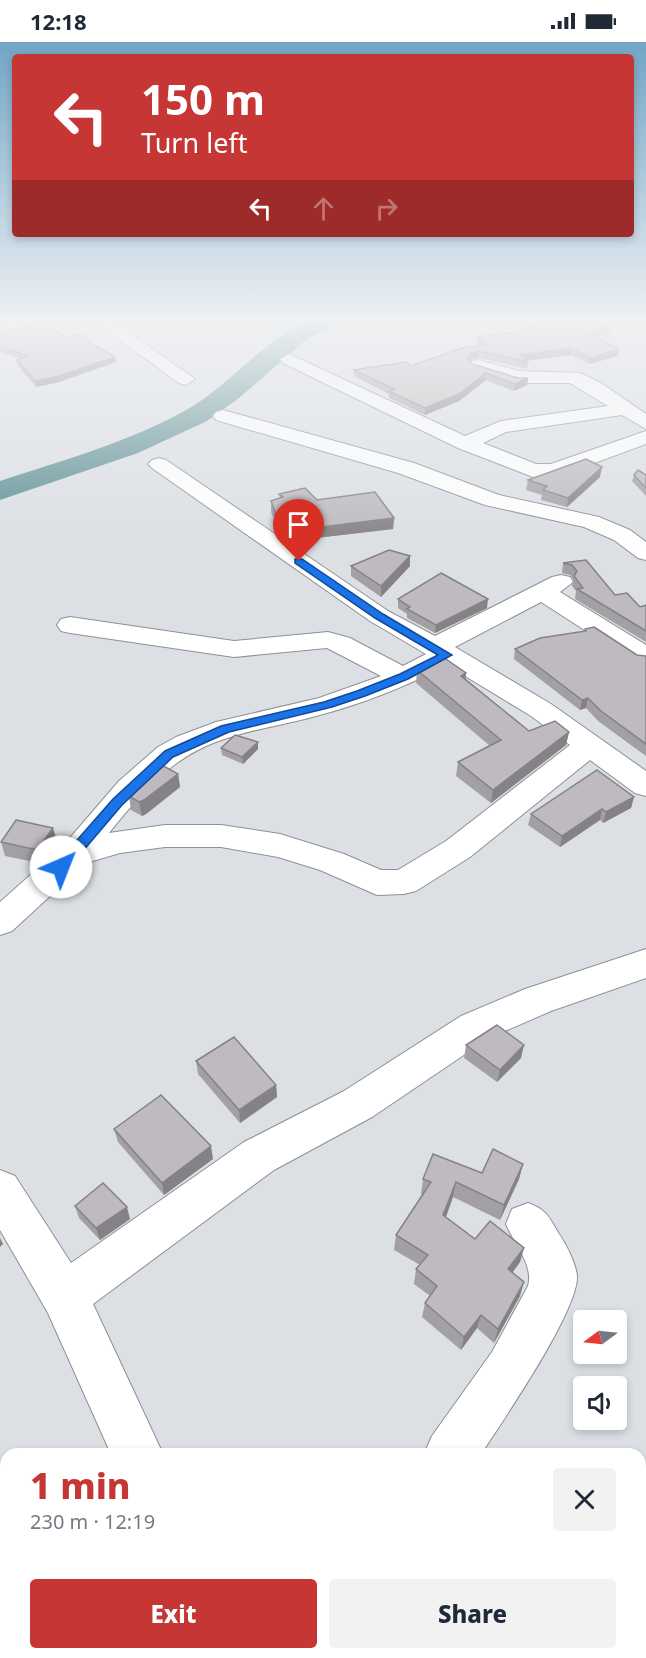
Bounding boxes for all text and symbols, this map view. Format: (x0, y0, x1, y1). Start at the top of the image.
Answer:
text: 12:18 (30, 6, 87, 36)
text: 150 m (141, 70, 265, 127)
icon: left (42, 78, 120, 156)
text: Turn left (141, 124, 247, 161)
icon: left (244, 192, 277, 225)
icon: ahead (307, 192, 340, 225)
icon: right (370, 192, 403, 225)
pin (273, 499, 324, 561)
icon: arrive (282, 508, 315, 541)
position arrow (29, 835, 93, 899)
north arrow (573, 1310, 627, 1364)
map controls (573, 1310, 627, 1430)
button: sound (573, 1376, 627, 1430)
text: 1 min (30, 1461, 131, 1510)
button: close (553, 1468, 616, 1531)
text: 230 m · 12:19 (30, 1508, 155, 1535)
button: Exit (30, 1579, 317, 1648)
button: Share (329, 1579, 616, 1648)

